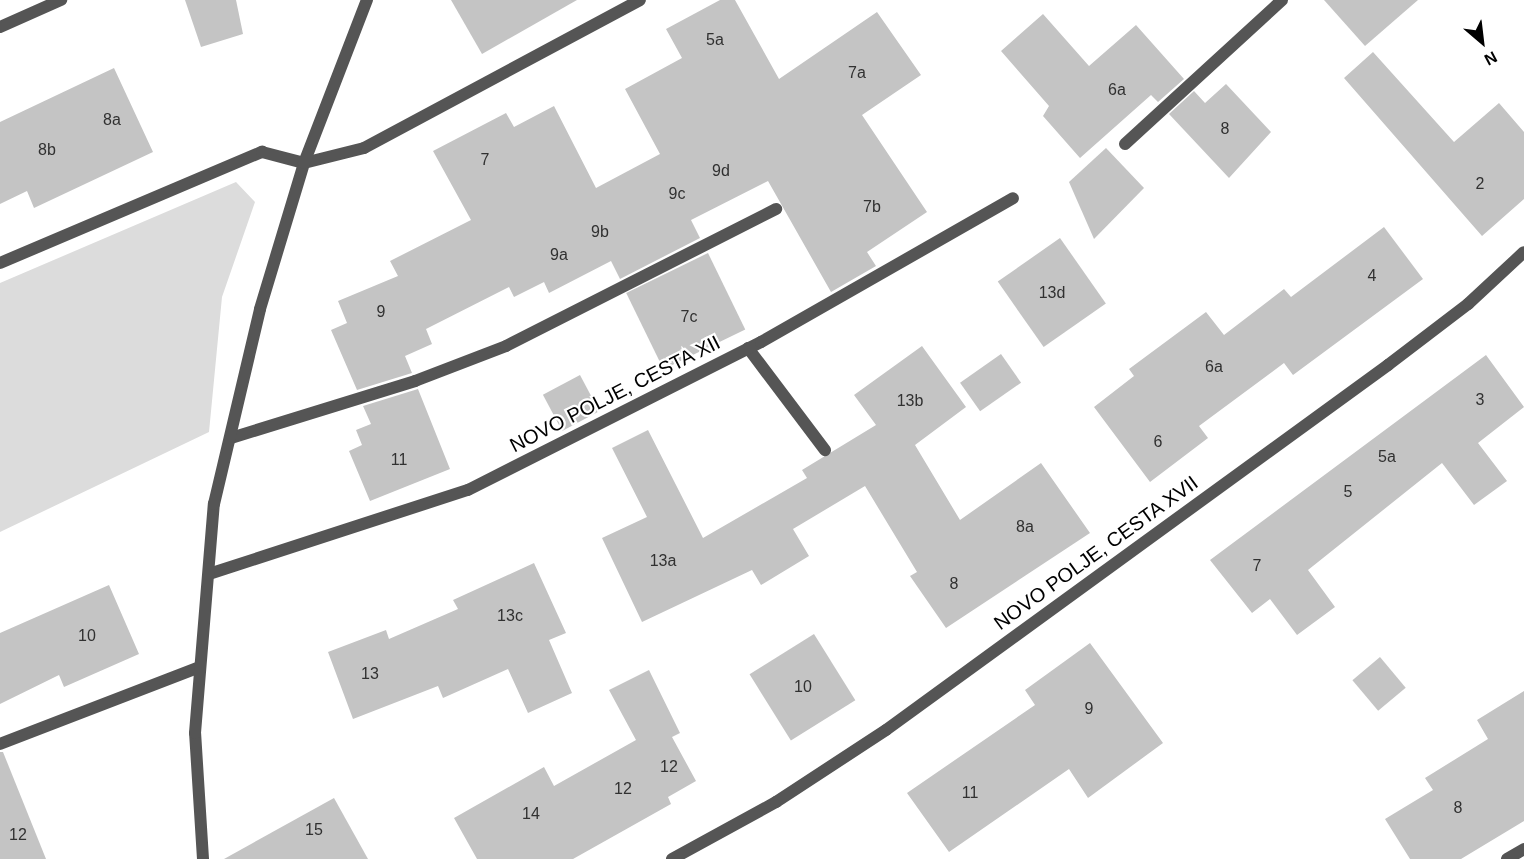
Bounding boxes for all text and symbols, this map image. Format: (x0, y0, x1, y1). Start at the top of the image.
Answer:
north arrow (1452, 12, 1512, 72)
house number: 5a (706, 30, 724, 50)
text: N (1482, 48, 1500, 69)
house number: 7a (848, 63, 866, 83)
house number: 6a (1108, 80, 1126, 100)
house number: 8a (103, 110, 121, 130)
house number: 8 (1221, 119, 1229, 139)
house number: 8b (38, 140, 56, 160)
house number: 7 (481, 150, 489, 170)
house number: 9d (712, 161, 730, 181)
house number: 2 (1476, 174, 1484, 194)
house number: 9c (669, 184, 685, 204)
house number: 7b (863, 197, 881, 217)
house number: 9b (591, 222, 609, 242)
house number: 9a (550, 245, 568, 265)
house number: 4 (1368, 266, 1376, 286)
house number: 13d (1039, 283, 1065, 303)
house number: 9 (377, 302, 385, 322)
house number: 7c (681, 307, 697, 327)
street label: NOVO POLJE, CESTA XII (505, 330, 725, 458)
house number: 6a (1205, 357, 1223, 377)
house number: 3 (1476, 390, 1484, 410)
house number: 13b (897, 391, 923, 411)
house number: 6 (1154, 432, 1162, 452)
house number: 5a (1378, 447, 1396, 467)
house number: 11 (391, 450, 407, 470)
street label: NOVO POLJE, CESTA XVII (989, 471, 1203, 635)
house number: 5 (1344, 482, 1352, 502)
house number: 8a (1016, 517, 1034, 537)
house number: 13a (650, 551, 676, 571)
house number: 7 (1253, 556, 1261, 576)
house number: 8 (950, 574, 958, 594)
house number: 13c (497, 606, 523, 626)
house number: 10 (78, 626, 96, 646)
house number: 13 (361, 664, 379, 684)
house number: 10 (794, 677, 812, 697)
house number: 9 (1085, 699, 1093, 719)
house number: 12 (660, 757, 678, 777)
house number: 12 (614, 779, 632, 799)
house number: 11 (962, 783, 978, 803)
house number: 8 (1454, 798, 1462, 818)
house number: 14 (522, 804, 540, 824)
house number: 15 (305, 820, 323, 840)
house number: 12 (9, 825, 27, 845)

